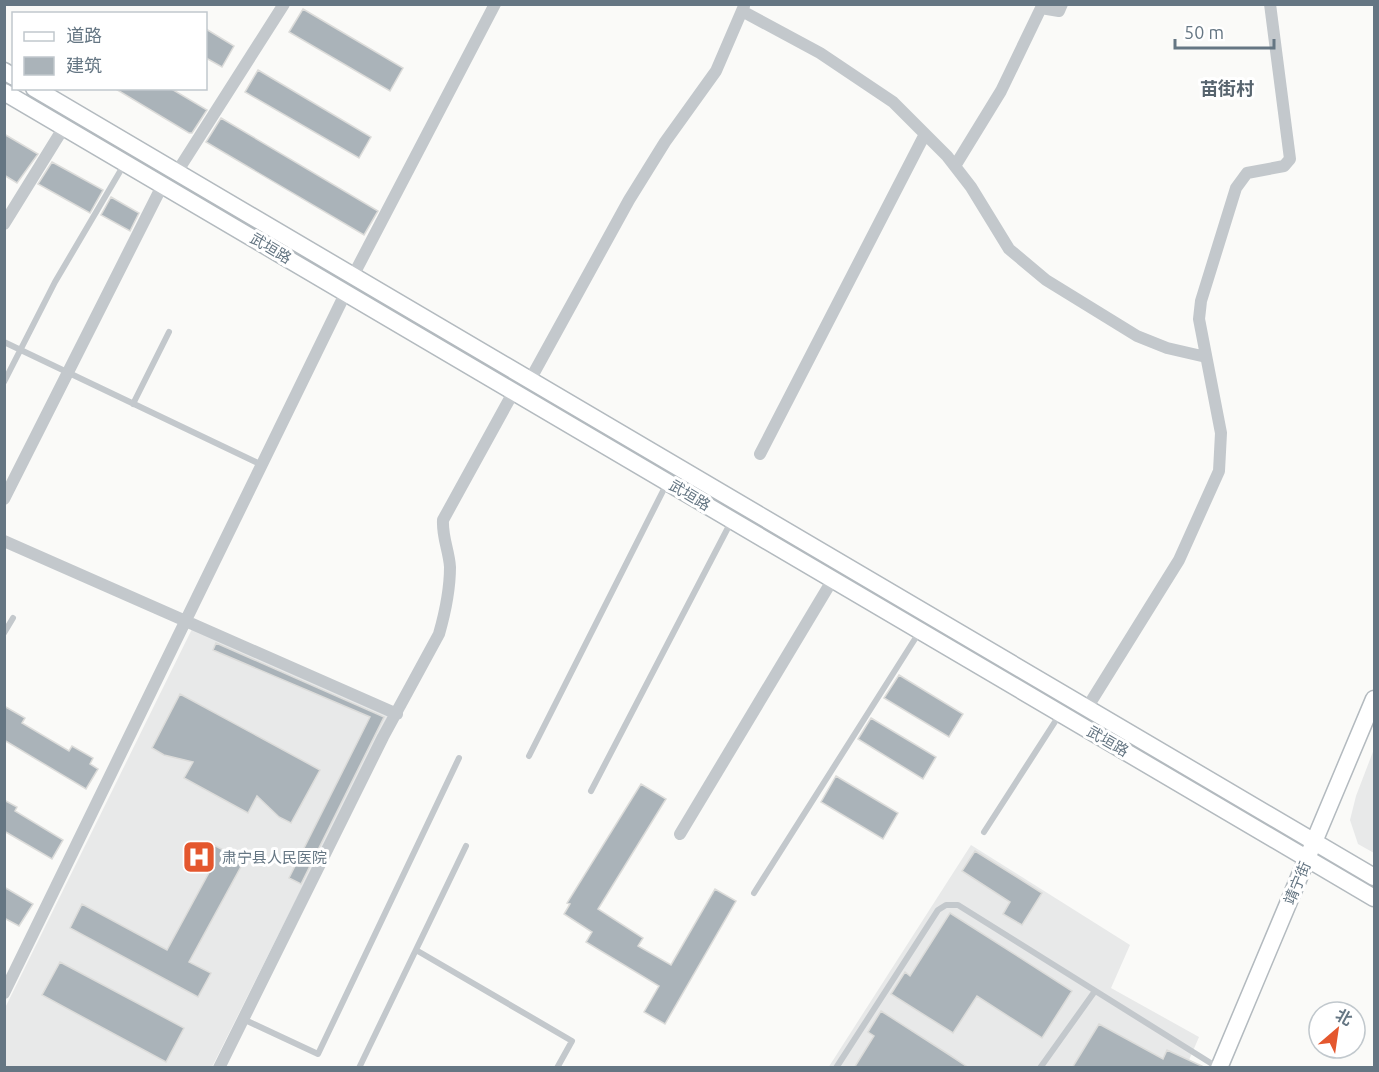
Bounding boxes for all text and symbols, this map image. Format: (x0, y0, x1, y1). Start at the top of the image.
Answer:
legend (12, 12, 207, 90)
scale bar (1175, 12, 1274, 50)
text: 50 m (1184, 22, 1224, 42)
text: 道路 (66, 25, 102, 45)
text: 建筑 (66, 55, 102, 75)
district label: 苗街村 (1200, 78, 1254, 98)
street label: 武垣路 (247, 229, 295, 267)
street label: 武垣路 (666, 476, 714, 514)
street label: 武垣路 (1084, 722, 1132, 760)
hospital icon: 肃宁县人民医院 (181, 839, 217, 875)
place label: 肃宁县人民医院 (222, 849, 327, 866)
street label: 靖宁街 (1280, 859, 1314, 907)
north arrow (1307, 1000, 1367, 1060)
text: 北 (1333, 1005, 1356, 1029)

